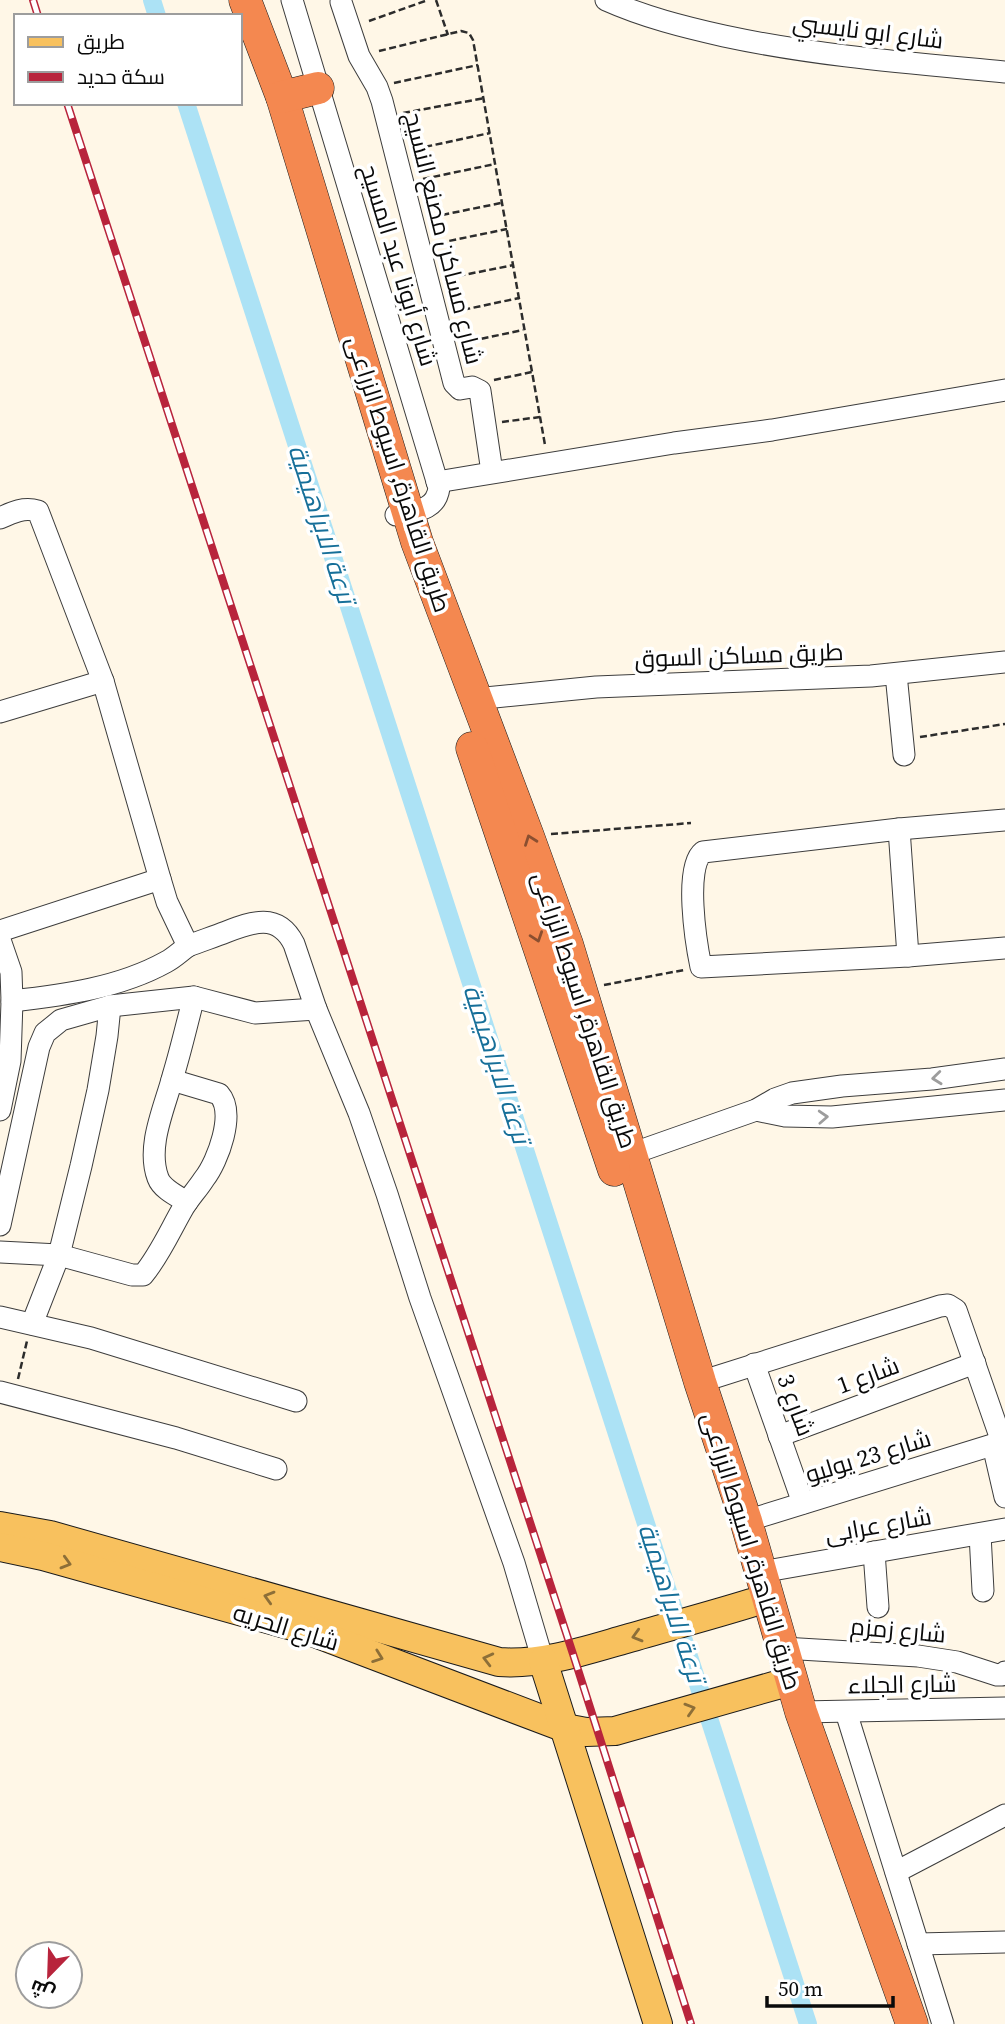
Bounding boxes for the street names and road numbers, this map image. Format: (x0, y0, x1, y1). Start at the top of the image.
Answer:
street label: شارع ابو نايسبي (790, 5, 945, 60)
street label: شارع مساكن مصنع النسيج (397, 108, 491, 368)
street label: شارع أبونا عبد المسيح (353, 160, 445, 370)
street label: طريق القاهرة, اسيوط الزراعى (339, 332, 459, 616)
street label: طريق مساكن السوق (634, 635, 844, 675)
street label: طريق القاهرة, اسيوط الزراعى (525, 868, 645, 1152)
street label: شارع 1 (832, 1349, 904, 1401)
street label: شارع 3 (770, 1369, 822, 1441)
street label: طريق القاهرة, اسيوط الزراعى (694, 1408, 810, 1694)
street label: شارع 23 يوليو (801, 1421, 935, 1491)
street label: شارع عرابى (822, 1499, 934, 1551)
street label: شارع الحريه (229, 1595, 343, 1659)
street label: شارع زمزم (849, 1609, 947, 1651)
street label: شارع الجلاء (847, 1667, 957, 1701)

